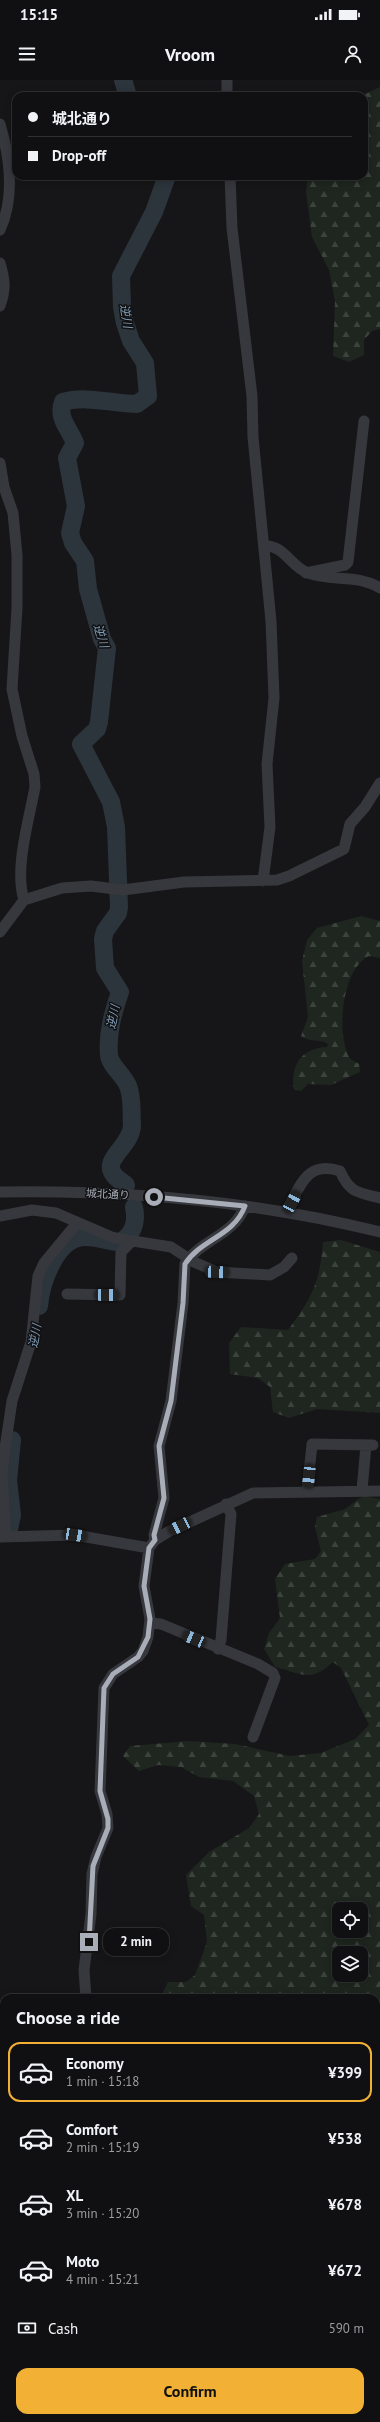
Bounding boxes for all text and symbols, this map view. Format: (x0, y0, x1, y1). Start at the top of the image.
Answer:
text: 15:15 (20, 5, 58, 24)
icon: menu (16, 43, 38, 65)
text: Vroom (165, 43, 215, 66)
icon: person (342, 43, 364, 65)
text: 城北通り (52, 109, 112, 128)
text: Drop-off (52, 146, 106, 165)
water label: 逆川 (117, 303, 136, 331)
water label: 逆川 (91, 622, 113, 651)
water label: 逆川 (103, 1002, 123, 1030)
street label: 城北通り (86, 1186, 130, 1202)
route start (145, 1188, 163, 1206)
car (281, 1189, 303, 1215)
car (205, 1266, 229, 1278)
car (95, 1289, 119, 1301)
water label: 逆川 (25, 1321, 44, 1349)
car (302, 1463, 316, 1489)
car (167, 1515, 193, 1537)
car (62, 1527, 88, 1543)
car (181, 1629, 207, 1649)
map controls (332, 1902, 368, 1982)
button: locate (332, 1902, 368, 1938)
callout: 2 min (103, 1928, 169, 1956)
route end (80, 1933, 98, 1951)
text: 2 min (120, 1933, 152, 1950)
button: layers (332, 1946, 368, 1982)
text: Choose a ride (16, 2006, 120, 2029)
icon: car (18, 2054, 54, 2090)
text: Economy (66, 2054, 124, 2073)
text: ¥399 (328, 2063, 362, 2082)
text: 1 min · 15:18 (66, 2073, 139, 2090)
icon: car (18, 2120, 54, 2156)
text: Comfort (66, 2120, 118, 2139)
text: ¥538 (328, 2129, 362, 2148)
text: 2 min · 15:19 (66, 2139, 139, 2156)
icon: car (18, 2186, 54, 2222)
text: XL (66, 2186, 83, 2205)
text: ¥678 (328, 2195, 362, 2214)
text: 3 min · 15:20 (66, 2205, 139, 2222)
icon: car (18, 2252, 54, 2288)
text: Moto (66, 2252, 99, 2271)
text: ¥672 (328, 2261, 362, 2280)
text: 4 min · 15:21 (66, 2271, 139, 2288)
icon: cash (16, 2317, 38, 2339)
text: Cash (48, 2319, 78, 2338)
text: 590 m (329, 2320, 364, 2337)
button: Confirm (16, 2368, 364, 2414)

